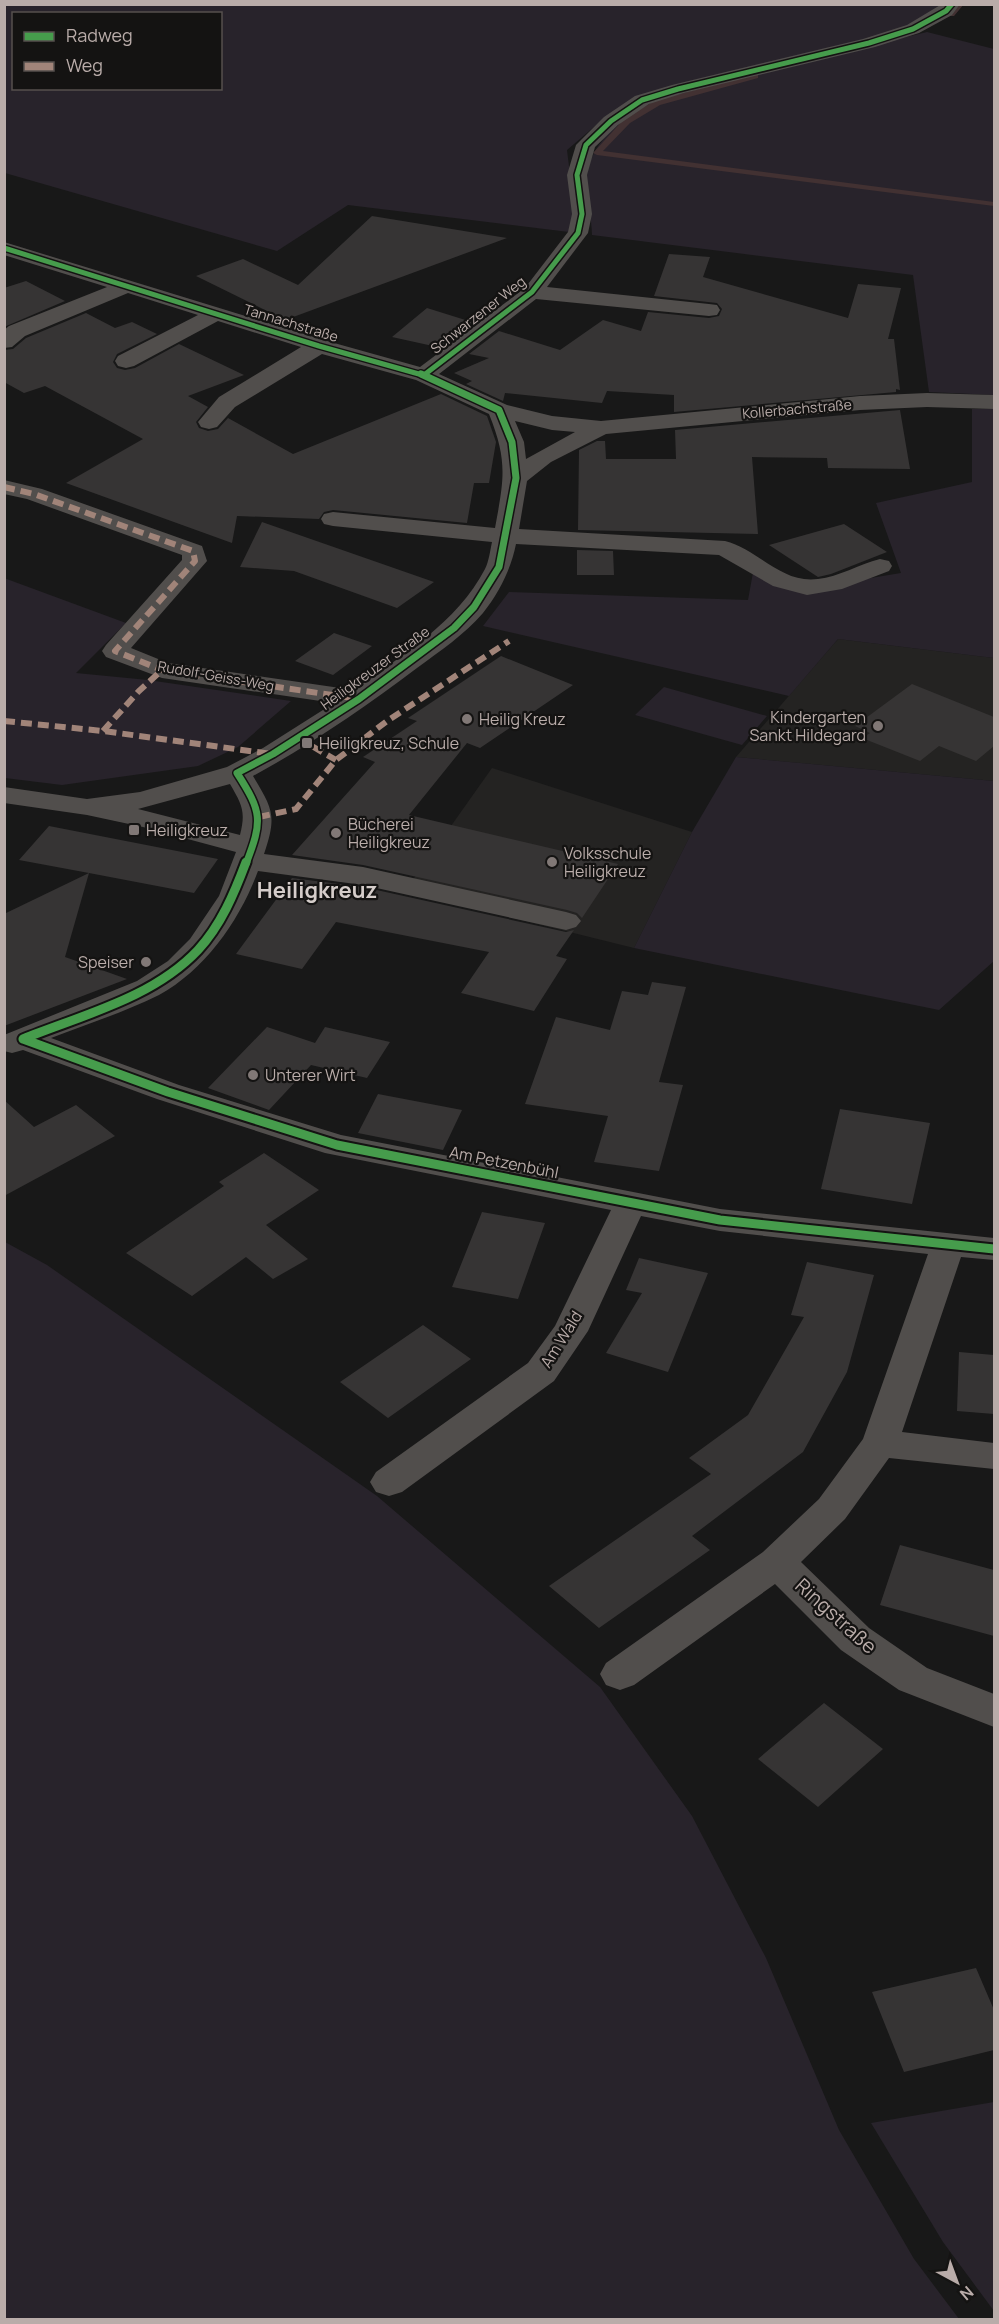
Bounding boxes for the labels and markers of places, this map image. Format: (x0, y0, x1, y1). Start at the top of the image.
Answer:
place label: Kindergarten Sankt Hildegard (749, 706, 866, 746)
place label: Heilig Kreuz (479, 708, 566, 730)
marker: Heilig Kreuz (460, 712, 474, 726)
marker: Kindergarten Sankt Hildegard (871, 719, 885, 733)
place label: Heiligkreuz, Schule (319, 732, 459, 754)
marker: Heiligkreuz, Schule (300, 736, 314, 750)
place label: Bücherei Heiligkreuz (348, 813, 430, 853)
place label: Heiligkreuz (146, 819, 228, 841)
marker: Heiligkreuz (127, 823, 141, 837)
marker: Bücherei Heiligkreuz (329, 826, 343, 840)
place label: Volksschule Heiligkreuz (564, 842, 651, 882)
marker: Volksschule Heiligkreuz (545, 855, 559, 869)
place label: Speiser (78, 951, 134, 973)
marker: Speiser (139, 955, 153, 969)
place label: Unterer Wirt (265, 1064, 356, 1086)
marker: Unterer Wirt (246, 1068, 260, 1082)

